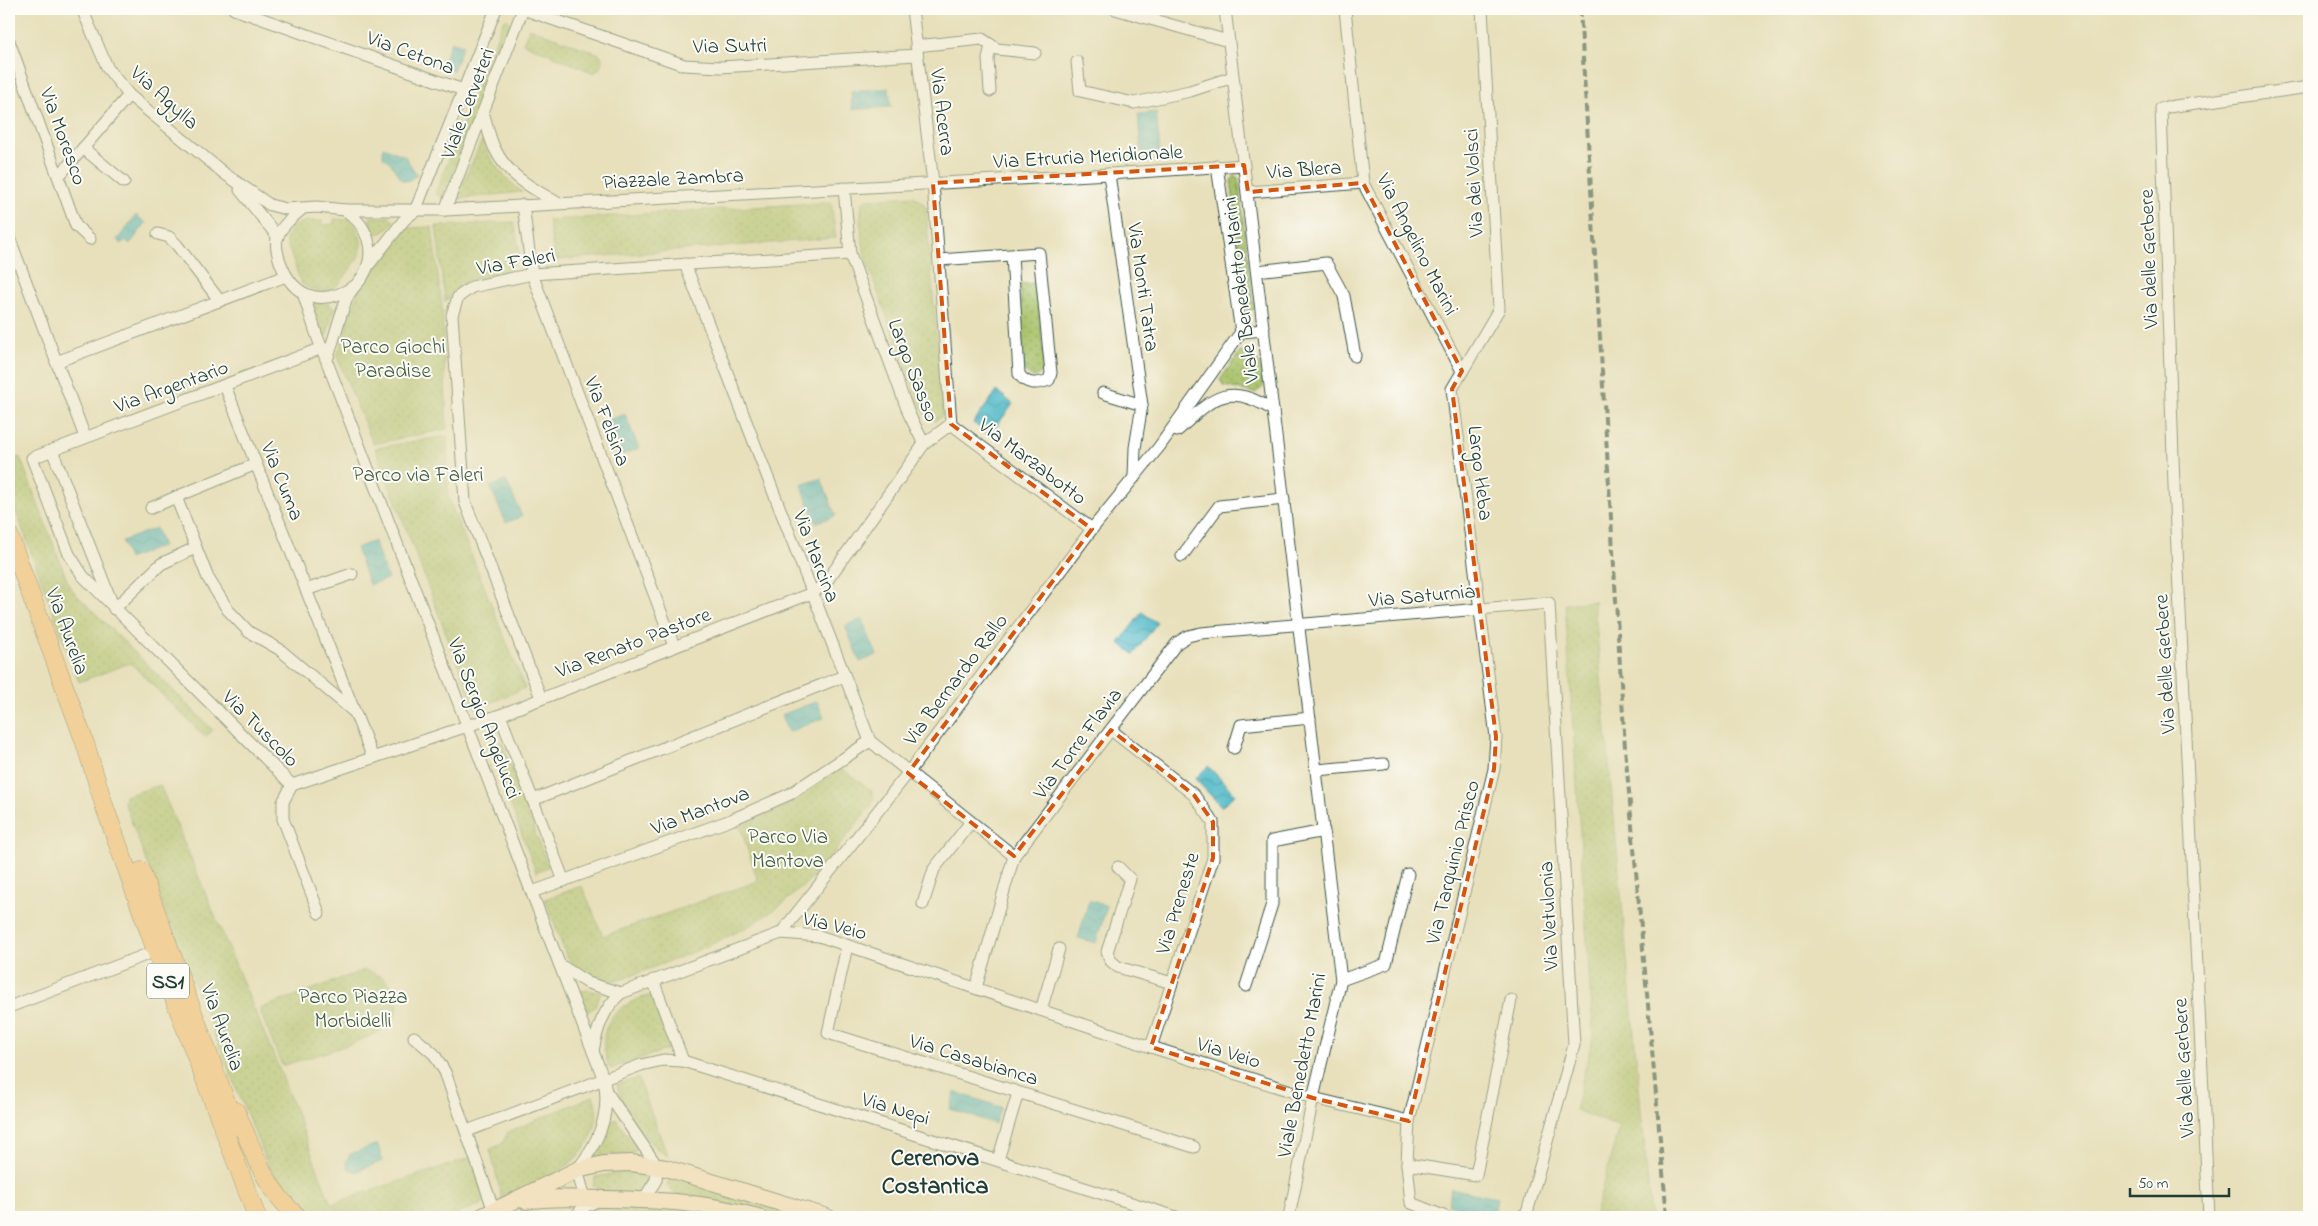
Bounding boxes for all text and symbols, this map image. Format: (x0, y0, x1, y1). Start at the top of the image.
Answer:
street label: Via Cetona (361, 24, 459, 84)
street label: Via Sutri (692, 31, 767, 63)
street label: Viale Cerveteri (434, 44, 504, 164)
street label: Via Agylla (120, 59, 205, 139)
street label: Via Acerra (921, 66, 961, 157)
street label: Via Moresco (30, 83, 94, 190)
street label: Via dei Volsci (1457, 128, 1493, 239)
street label: Via Etruria Meridionale (991, 138, 1184, 178)
street label: Via Blera (1265, 153, 1343, 189)
street label: Piazzale Zambra (602, 161, 745, 199)
street label: Via Angelino Marini (1365, 168, 1465, 322)
street label: Via delle Gerbere (2133, 188, 2167, 330)
street label: Viale Benedetto Marini (1216, 195, 1268, 386)
street label: Via Monti Tatra (1118, 220, 1166, 354)
street label: Via Faleri (474, 241, 558, 285)
street label: Largo Sasso (877, 315, 946, 427)
park label: Parco Giochi Paradise (340, 333, 446, 387)
street label: Via Argentario (109, 353, 234, 425)
street label: Via Felsina (575, 372, 637, 471)
street label: Via Marzabotto (970, 411, 1092, 513)
street label: Largo Heba (1456, 424, 1500, 523)
street label: Via Cuma (251, 437, 310, 526)
park label: Parco via Faleri (353, 461, 483, 491)
street label: Via Marcina (783, 505, 846, 607)
street label: Via Saturnia (1367, 577, 1477, 617)
street label: Via Aurelia (36, 583, 96, 679)
street label: Via delle Gerbere (2147, 593, 2185, 735)
street label: Via Renato Pastore (551, 600, 716, 688)
street label: Via Bernardo Rallo (896, 608, 1016, 753)
street label: Via Sergio Angelucci (436, 633, 528, 804)
street label: Via Torre Flavia (1026, 682, 1131, 807)
street label: Via Tuscolo (213, 683, 305, 775)
street label: Via Tarquinio Prisco (1419, 777, 1489, 949)
street label: Via Mantova (646, 779, 754, 845)
park label: Parco Via Mantova (748, 823, 828, 877)
street label: Via Preneste (1149, 848, 1209, 959)
street label: Via Vetulonia (1532, 860, 1568, 972)
street label: Via Veio (798, 904, 870, 949)
road number: SS1 (147, 964, 189, 998)
street label: Viale Benedetto Marini (1270, 970, 1336, 1161)
street label: Via Aurelia (191, 979, 251, 1075)
park label: Parco Piazza Morbidelli (298, 983, 408, 1037)
street label: Via delle Gerbere (2166, 997, 2204, 1139)
street label: Via Casabianca (904, 1027, 1042, 1095)
street label: Via Veio (1192, 1030, 1264, 1078)
street label: Via Nepi (857, 1085, 933, 1135)
district label: Cerenova Costantica (882, 1142, 988, 1205)
scale bar (2130, 1166, 2229, 1198)
text: 50 m (2138, 1173, 2169, 1195)

